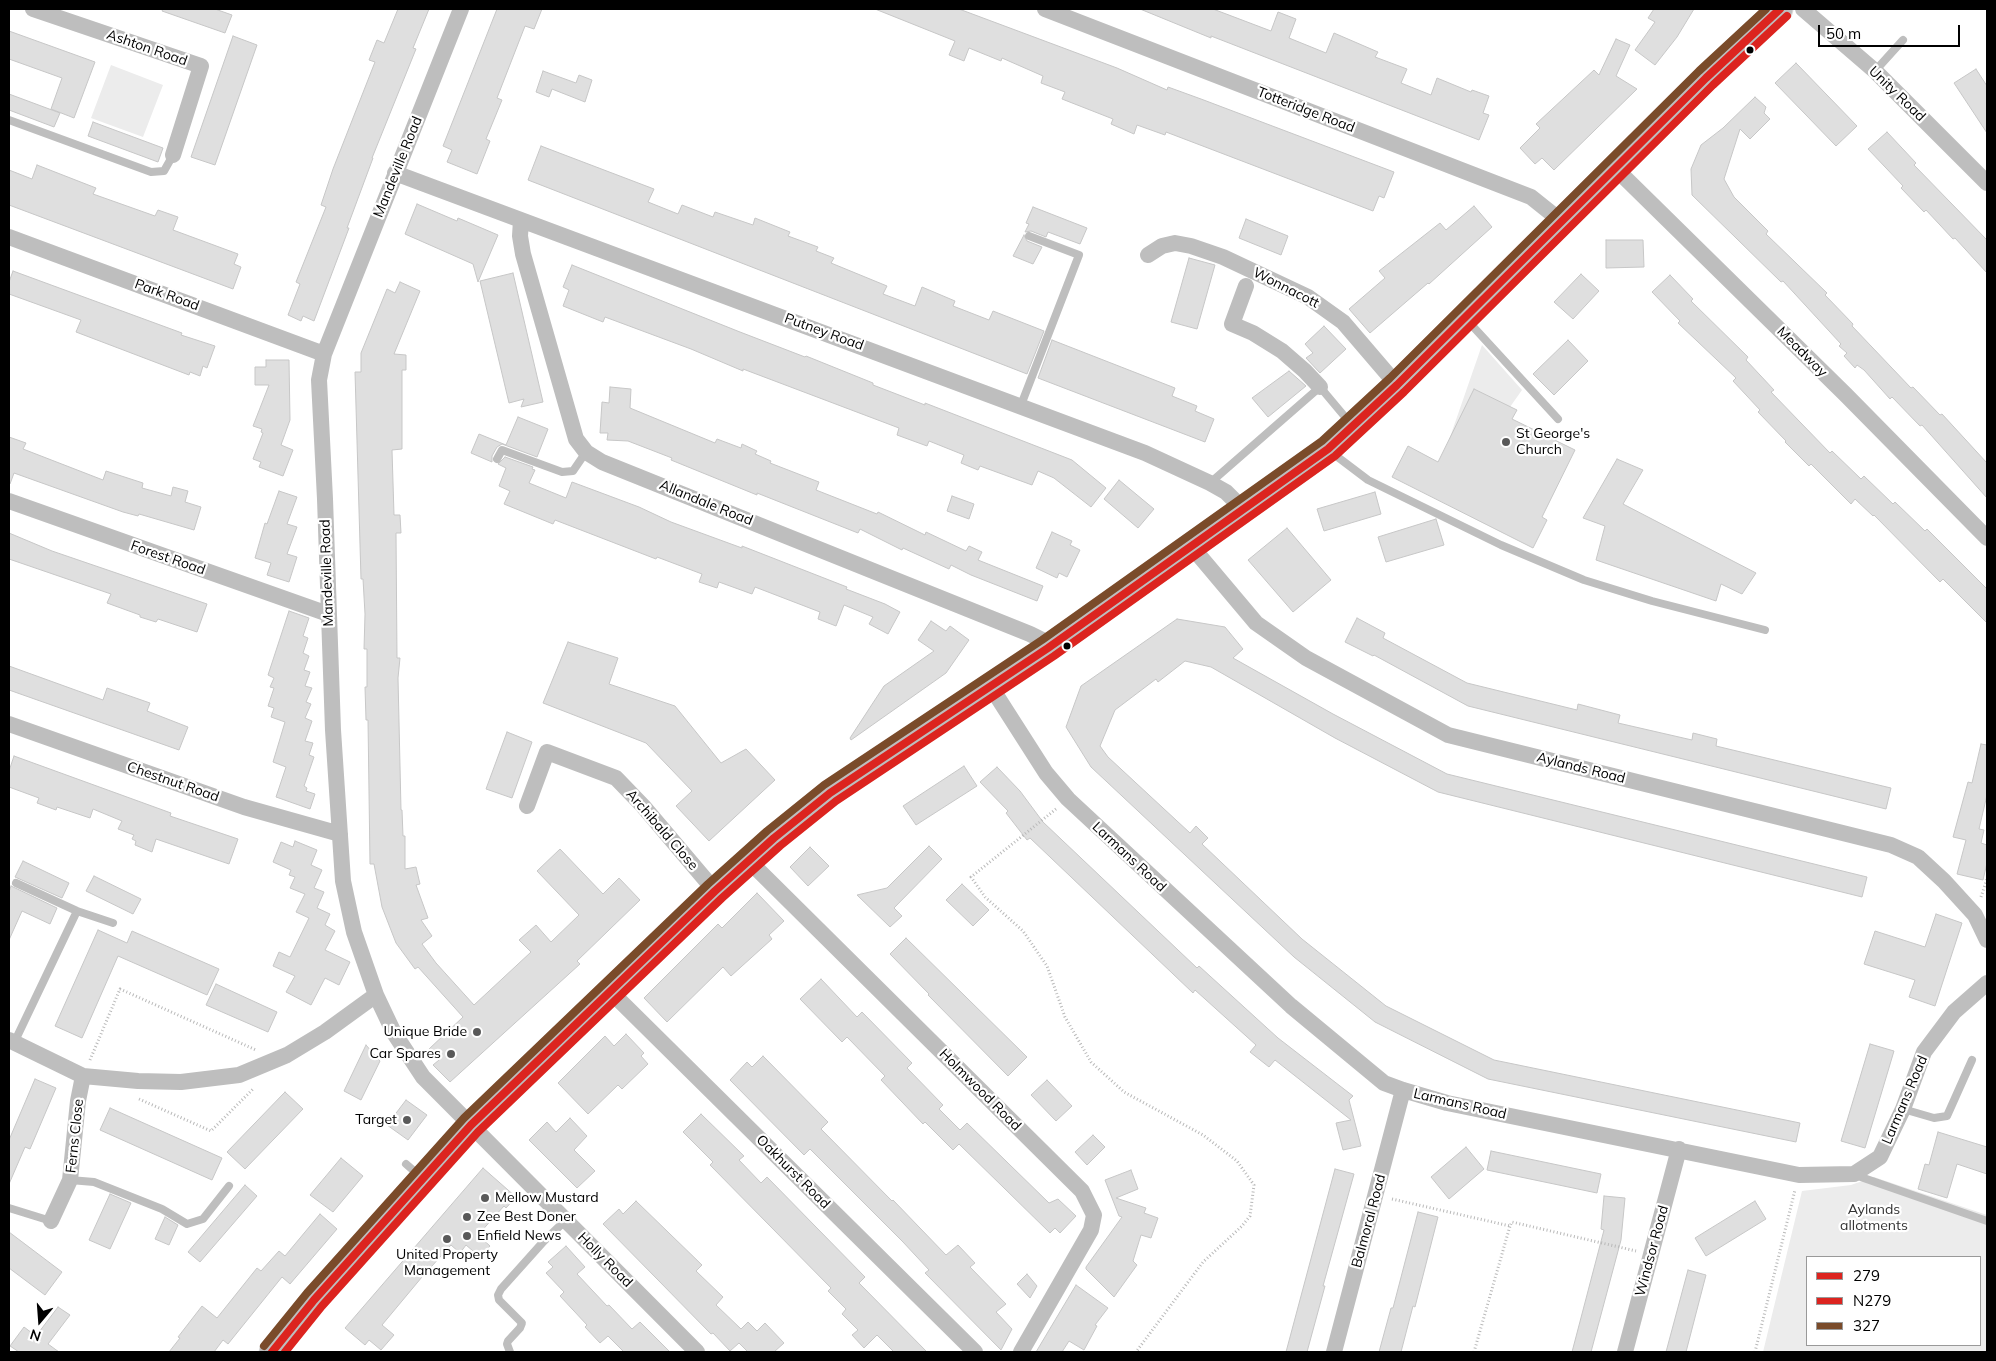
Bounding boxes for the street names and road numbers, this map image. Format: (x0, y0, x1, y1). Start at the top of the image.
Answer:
street label: Ashton Road (104, 26, 190, 70)
street label: Unity Road (1865, 63, 1929, 125)
street label: Totteridge Road (1255, 84, 1357, 136)
street label: Mandeville Road (370, 114, 426, 220)
street label: Wonnacott (1250, 264, 1322, 312)
street label: Park Road (132, 276, 202, 314)
street label: Putney Road (782, 310, 866, 354)
street label: Meadway (1773, 323, 1831, 381)
street label: Allandale Road (657, 477, 755, 529)
street label: Mandeville Road (317, 519, 337, 627)
street label: Forest Road (128, 537, 208, 579)
street label: Aylands Road (1535, 749, 1627, 787)
street label: Chestnut Road (125, 758, 221, 806)
street label: Archibald Close (622, 786, 702, 874)
street label: Larmans Road (1089, 818, 1169, 896)
street label: Holmwood Road (936, 1046, 1024, 1134)
street label: Larmans Road (1879, 1053, 1931, 1147)
street label: Larmans Road (1412, 1085, 1508, 1123)
street label: Ferns Close (63, 1098, 87, 1174)
street label: Oakhurst Road (753, 1132, 833, 1212)
street label: Balmoral Road (1348, 1172, 1390, 1270)
street label: Windsor Road (1632, 1204, 1672, 1298)
street label: Holly Road (574, 1229, 636, 1291)

